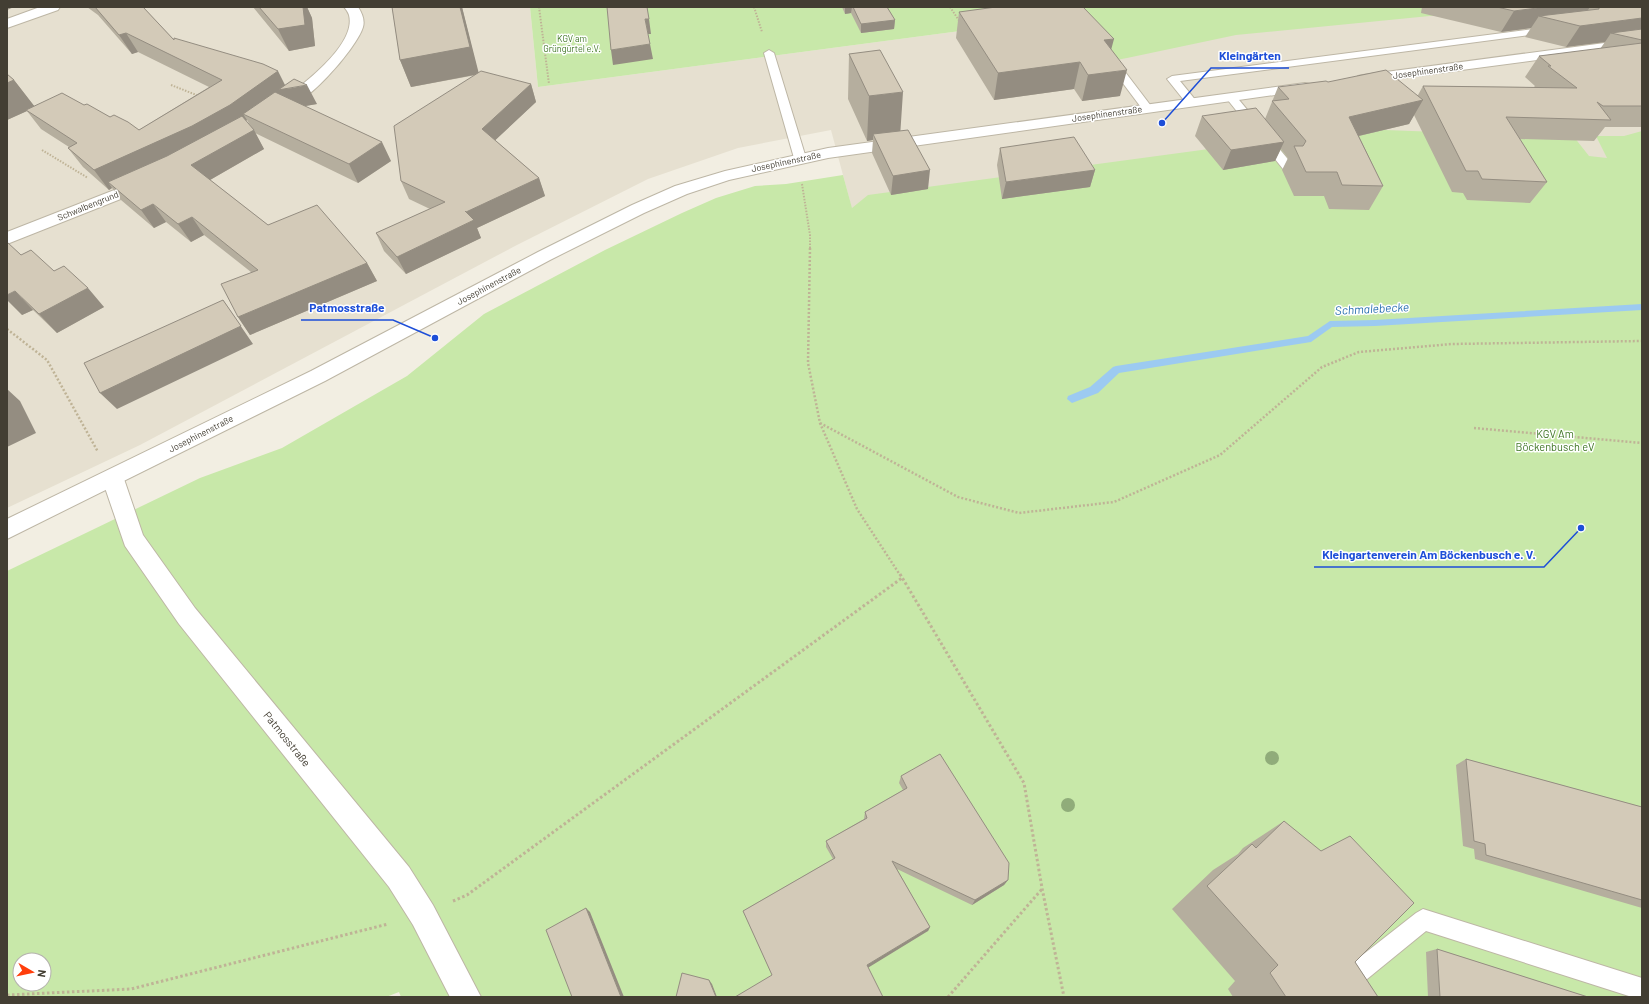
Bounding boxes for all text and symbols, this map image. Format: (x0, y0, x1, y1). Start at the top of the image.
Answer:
park label: KGV am Grüngürtel e.V. (543, 33, 601, 54)
callout: Kleingärten (1211, 44, 1289, 68)
text: Kleingärten (1219, 48, 1281, 62)
street label: Josephinenstraße (1392, 60, 1464, 81)
street label: Josephinenstraße (1071, 103, 1143, 124)
street label: Josephinenstraße (750, 149, 822, 174)
street label: Schwalbengrund (56, 188, 120, 223)
street label: Josephinenstraße (455, 264, 523, 307)
callout: Patmosstraße (301, 296, 393, 320)
water label: Schmalebecke (1334, 299, 1409, 317)
text: Patmosstraße (309, 300, 385, 314)
street label: Josephinenstraße (167, 412, 235, 455)
park label: KGV Am Böckenbusch eV (1516, 427, 1595, 453)
callout: Kleingartenverein Am Böckenbusch e. V. (1314, 543, 1544, 567)
text: Kleingartenverein Am Böckenbusch e. V. (1322, 547, 1536, 561)
street label: Patmosstraße (261, 709, 314, 769)
north arrow (12, 952, 52, 992)
text: N (35, 969, 49, 978)

